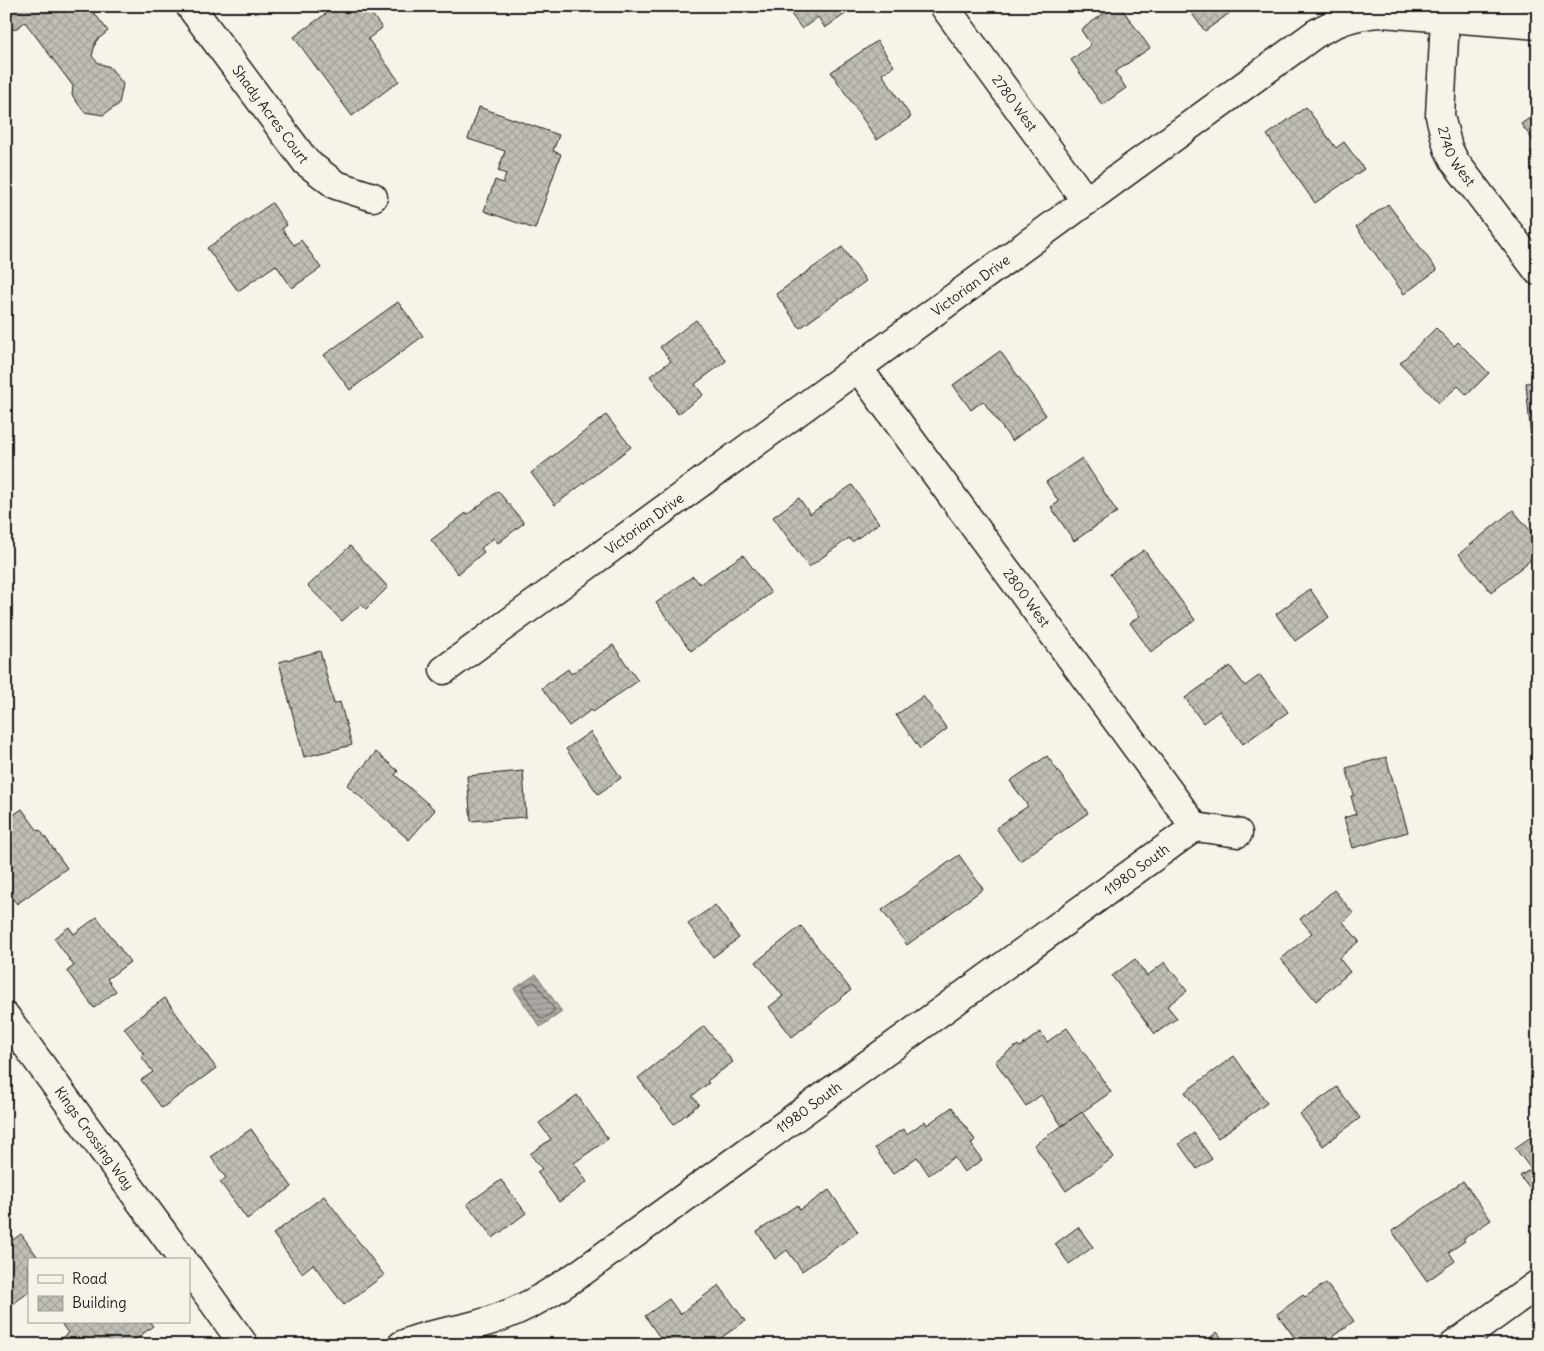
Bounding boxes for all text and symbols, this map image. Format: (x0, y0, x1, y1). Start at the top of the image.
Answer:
street label: Shady Acres Court (228, 62, 313, 167)
street label: 2780 West (988, 71, 1042, 135)
street label: 2740 West (1434, 124, 1479, 190)
street label: Victorian Drive (928, 251, 1013, 320)
street label: Victorian Drive (601, 489, 687, 558)
street label: 2800 West (999, 565, 1054, 631)
street label: 11980 South (1100, 840, 1173, 899)
street label: 11980 South (772, 1078, 845, 1137)
street label: Kings Crossing Way (51, 1083, 138, 1193)
legend (28, 1258, 190, 1324)
text: Road (72, 1269, 107, 1288)
text: Building (72, 1293, 127, 1312)

